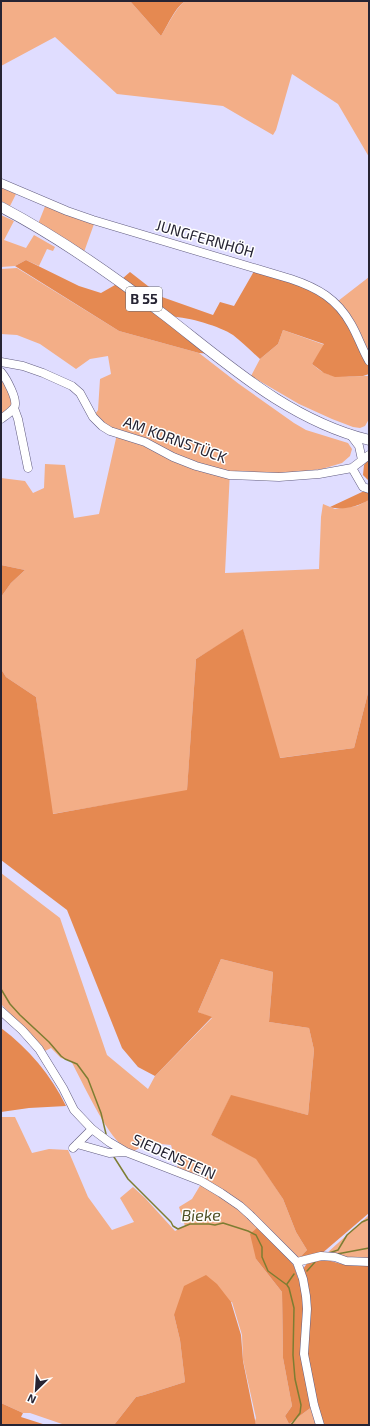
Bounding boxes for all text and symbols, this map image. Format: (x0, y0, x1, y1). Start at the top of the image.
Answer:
street label: JUNGFERNHÖH (154, 215, 257, 261)
road number: B 55 (126, 287, 162, 311)
street label: AM KORNSTÜCK (121, 412, 230, 466)
street label: SIEDENSTEIN (130, 1130, 219, 1183)
water label: Bieke (181, 1205, 221, 1224)
north arrow (16, 1370, 56, 1410)
text: N (25, 1392, 38, 1407)

